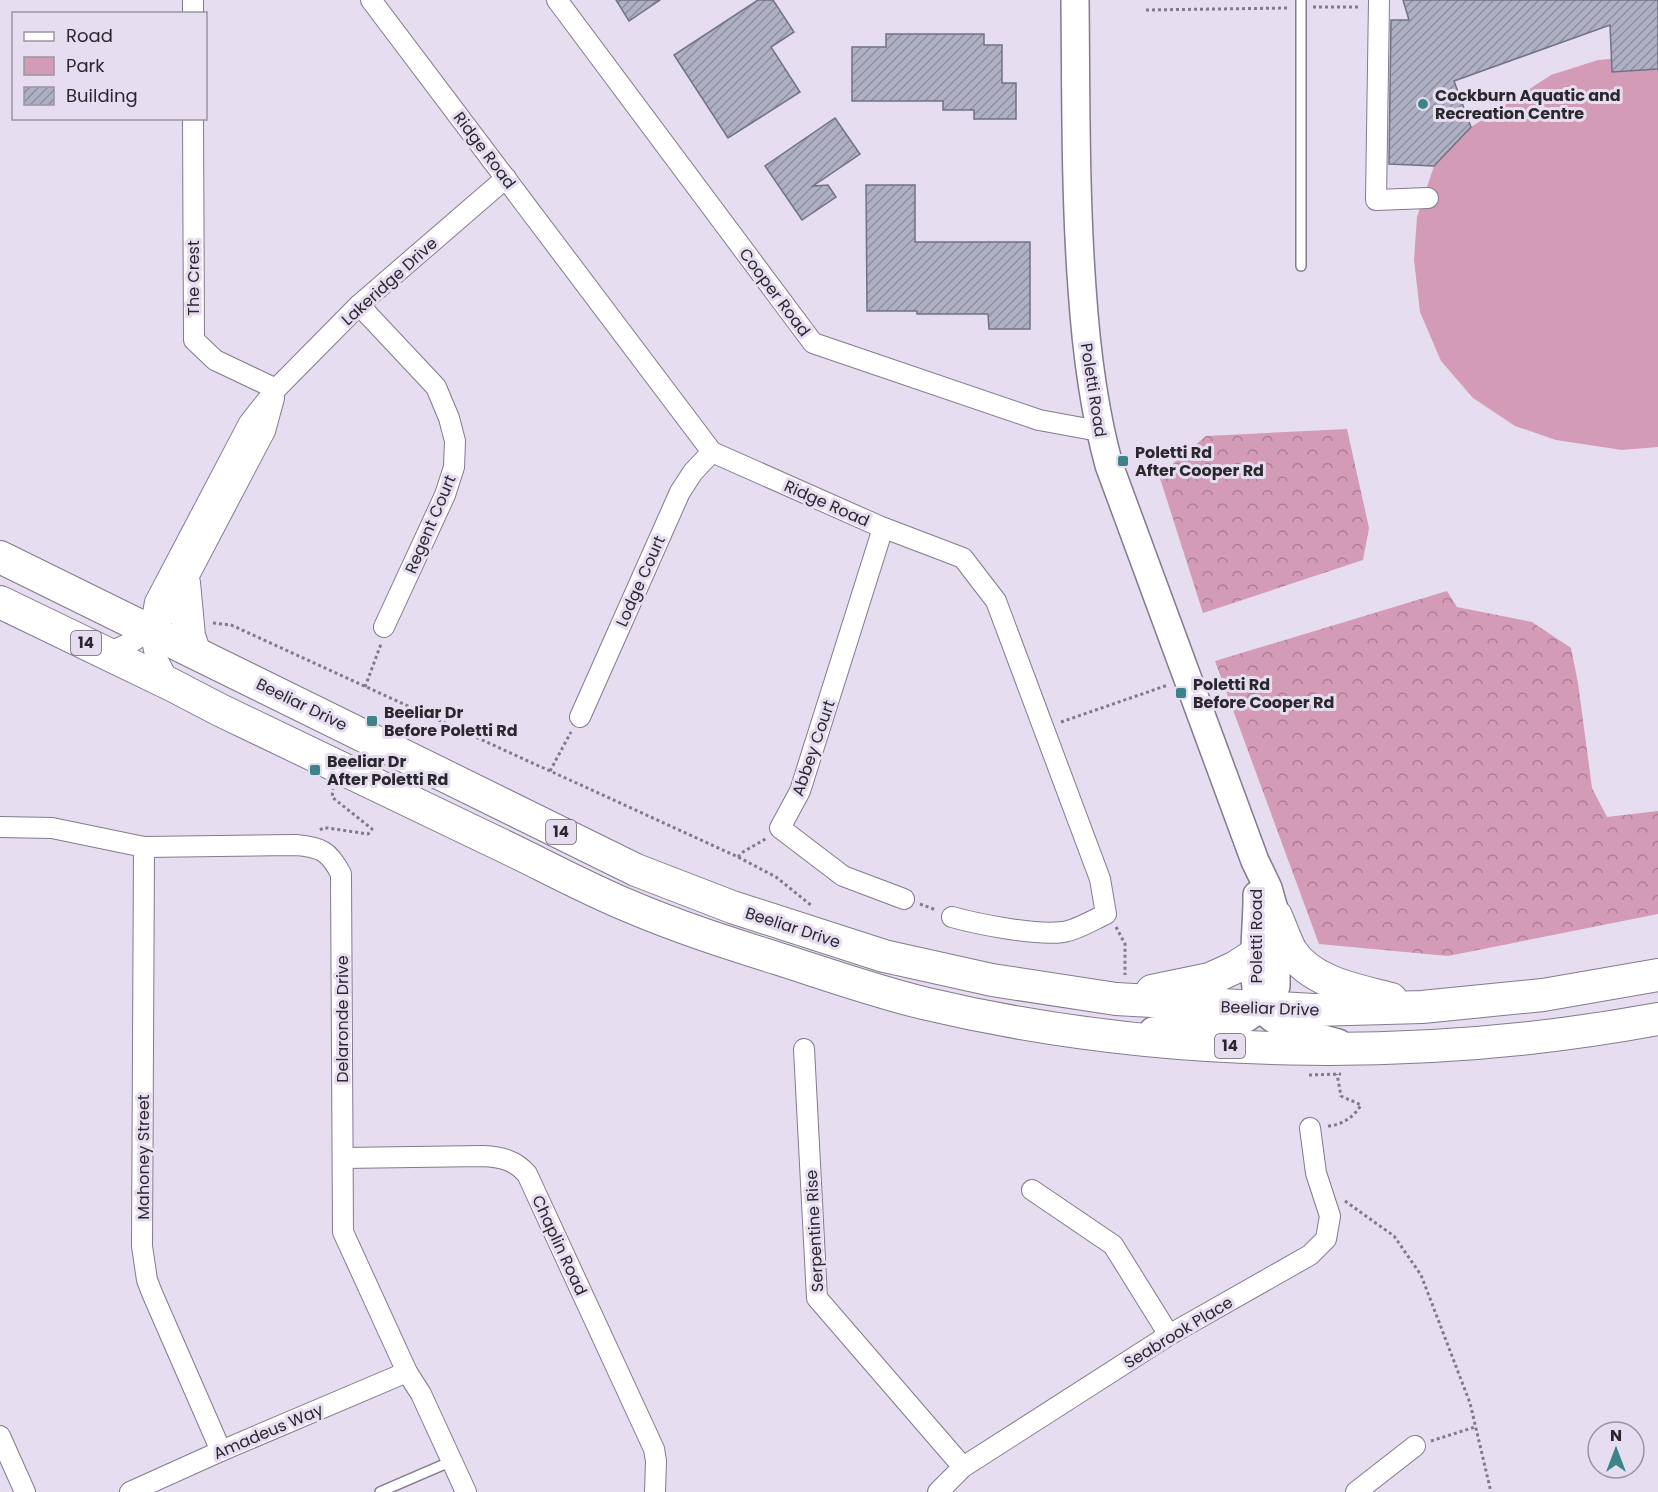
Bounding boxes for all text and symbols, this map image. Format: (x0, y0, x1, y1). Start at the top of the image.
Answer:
legend (12, 12, 207, 120)
text: Road (66, 23, 113, 48)
text: Park (66, 53, 105, 78)
text: Building (66, 83, 138, 108)
place label: Cockburn Aquatic and Recreation Centre (1435, 84, 1621, 125)
marker: Cockburn Aquatic and Recreation Centre (1416, 97, 1430, 111)
street label: Ridge Road (448, 107, 521, 194)
street label: Lakeridge Drive (336, 232, 442, 331)
street label: The Crest (182, 240, 205, 316)
street label: Cooper Road (734, 243, 816, 341)
street label: Poletti Road (1075, 341, 1112, 439)
place label: Poletti Rd After Cooper Rd (1135, 441, 1264, 482)
marker: Poletti Rd After Cooper Rd (1116, 454, 1130, 468)
street label: Regent Court (399, 471, 462, 577)
street label: Ridge Road (781, 474, 873, 532)
street label: Lodge Court (610, 532, 671, 630)
road number: 14 (71, 631, 101, 655)
street label: Beeliar Drive (252, 672, 351, 736)
place label: Poletti Rd Before Cooper Rd (1193, 673, 1334, 714)
marker: Poletti Rd Before Cooper Rd (1174, 686, 1188, 700)
street label: Abbey Court (786, 697, 841, 799)
place label: Beeliar Dr Before Poletti Rd (384, 701, 518, 742)
marker: Beeliar Dr Before Poletti Rd (365, 714, 379, 728)
place label: Beeliar Dr After Poletti Rd (327, 750, 448, 791)
marker: Beeliar Dr After Poletti Rd (308, 763, 322, 777)
road number: 14 (546, 820, 576, 844)
street label: Poletti Road (1245, 889, 1268, 983)
street label: Beeliar Drive (742, 901, 843, 954)
street label: Delaronde Drive (331, 955, 354, 1083)
street label: Beeliar Drive (1220, 995, 1320, 1022)
road number: 14 (1215, 1034, 1245, 1058)
street label: Mahoney Street (132, 1094, 155, 1220)
street label: Serpentine Rise (800, 1169, 829, 1293)
street label: Chaplin Road (526, 1191, 593, 1299)
street label: Seabrook Place (1119, 1291, 1237, 1374)
street label: Amadeus Way (210, 1398, 327, 1465)
north arrow (1586, 1420, 1646, 1480)
text: N (1610, 1424, 1622, 1447)

